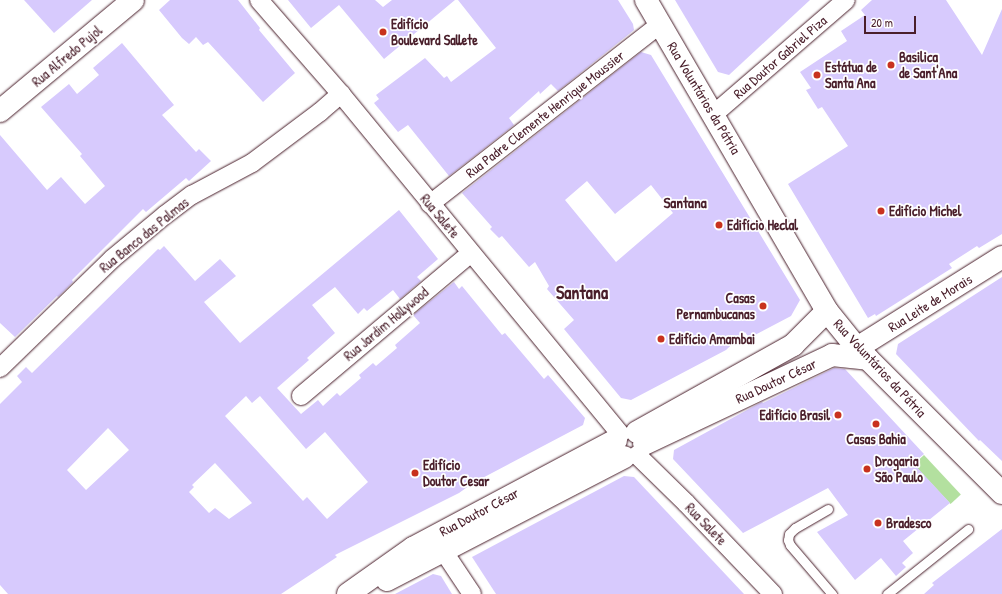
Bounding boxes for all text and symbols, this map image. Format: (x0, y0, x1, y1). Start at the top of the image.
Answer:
scale bar (866, 8, 918, 34)
street label: Rua Doutor Gabriel Piza (730, 12, 830, 102)
text: 20 m (871, 14, 893, 31)
place label: Edifício Boulevard Sallete (391, 16, 478, 48)
street label: Rua Alfredo Pujol (28, 22, 106, 90)
marker: Edifício Boulevard Sallete (378, 27, 388, 37)
street label: Rua Voluntários da Pátria (664, 39, 744, 157)
street label: Rua Padre Clemente Henrique Moussier (462, 47, 628, 181)
place label: Basilica de Sant'Ana (899, 49, 957, 82)
place label: Estátua de Santa Ana (825, 59, 877, 92)
marker: Basilica de Sant'Ana (886, 60, 896, 70)
marker: Estátua de Santa Ana (812, 70, 822, 80)
street label: Rua Salete (417, 191, 463, 241)
street label: Rua Banco das Palmas (96, 194, 192, 276)
district label: Santana (663, 194, 707, 212)
place label: Edifício Michel (889, 203, 961, 219)
marker: Edifício Michel (876, 206, 886, 216)
place label: Edifício Heclal (727, 217, 798, 233)
marker: Edifício Heclal (714, 220, 724, 230)
street label: Rua Leite de Morais (885, 270, 975, 336)
district label: Santana (556, 282, 608, 304)
street label: Rua Jardim Hollywood (340, 284, 432, 364)
place label: Casas Pernambucanas (676, 290, 755, 322)
marker: Casas Pernambucanas (758, 301, 768, 311)
street label: Rua Voluntários da Pátria (830, 315, 930, 421)
place label: Edifício Amambai (669, 331, 755, 347)
marker: Edifício Amambai (656, 334, 666, 344)
street label: Rua Doutor César (733, 355, 819, 407)
place label: Edifício Brasil (759, 407, 830, 423)
marker: Edifício Brasil (833, 410, 843, 420)
marker: Casas Bahia (871, 419, 881, 429)
place label: Casas Bahia (846, 431, 906, 447)
place label: Drogaria São Paulo (875, 453, 923, 486)
place label: Edifício Doutor Cesar (423, 457, 489, 490)
marker: Drogaria São Paulo (862, 464, 872, 474)
marker: Edifício Doutor Cesar (410, 468, 420, 478)
street label: Rua Doutor César (437, 484, 521, 540)
street label: Rua Salete (682, 499, 730, 549)
place label: Bradesco (886, 515, 931, 531)
marker: Bradesco (873, 518, 883, 528)

